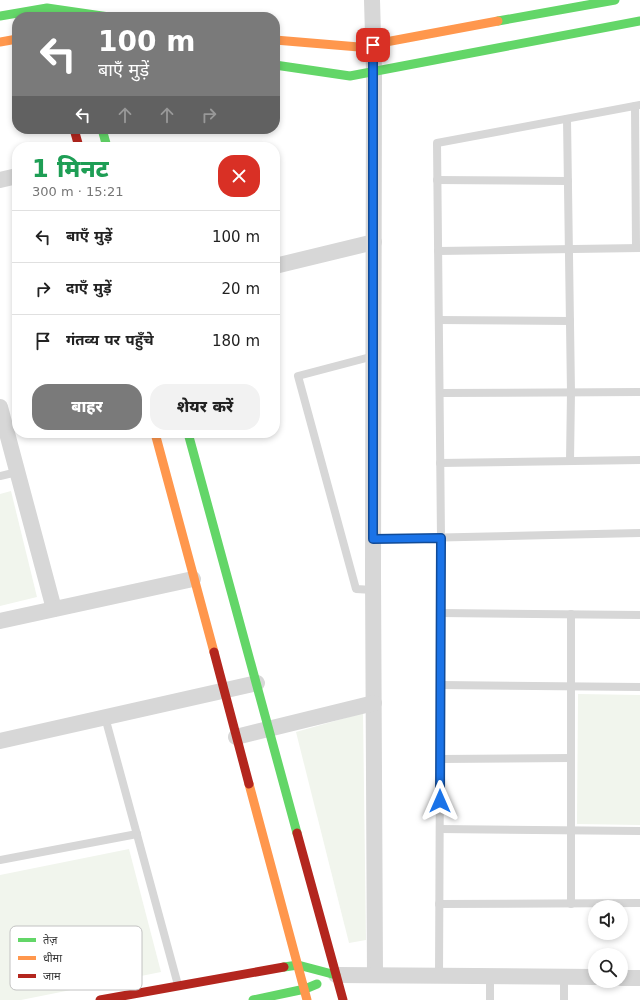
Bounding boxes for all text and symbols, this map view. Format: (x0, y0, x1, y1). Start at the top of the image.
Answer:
text: 100 m (98, 25, 195, 58)
icon: left (32, 28, 84, 80)
pin (356, 28, 390, 62)
icon: arrive (362, 34, 384, 56)
text: बाएँ मुड़ें (98, 59, 149, 80)
icon: left (72, 104, 94, 126)
icon: ahead (114, 104, 136, 126)
icon: ahead (156, 104, 178, 126)
icon: right (198, 104, 220, 126)
text: 1 मिनट (32, 155, 109, 183)
button: close (218, 155, 260, 197)
text: 300 m · 15:21 (32, 184, 123, 199)
icon: left (32, 226, 54, 248)
text: बाएँ मुड़ें (66, 227, 112, 245)
text: 100 m (212, 228, 260, 246)
icon: right (32, 278, 54, 300)
text: दाएँ मुड़ें (66, 279, 112, 297)
text: 20 m (222, 280, 260, 298)
icon: arrive (32, 330, 54, 352)
text: गंतव्य पर पहुँचे (66, 331, 154, 349)
text: 180 m (212, 332, 260, 350)
button: बाहर (32, 384, 142, 430)
button: शेयर करें (150, 384, 260, 430)
position arrow (419, 780, 461, 822)
map controls (588, 900, 628, 988)
button: sound (588, 900, 628, 940)
legend (10, 926, 142, 990)
text: तेज़ (43, 934, 58, 947)
button: search (588, 948, 628, 988)
text: धीमा (43, 952, 62, 965)
text: जाम (43, 970, 61, 983)

